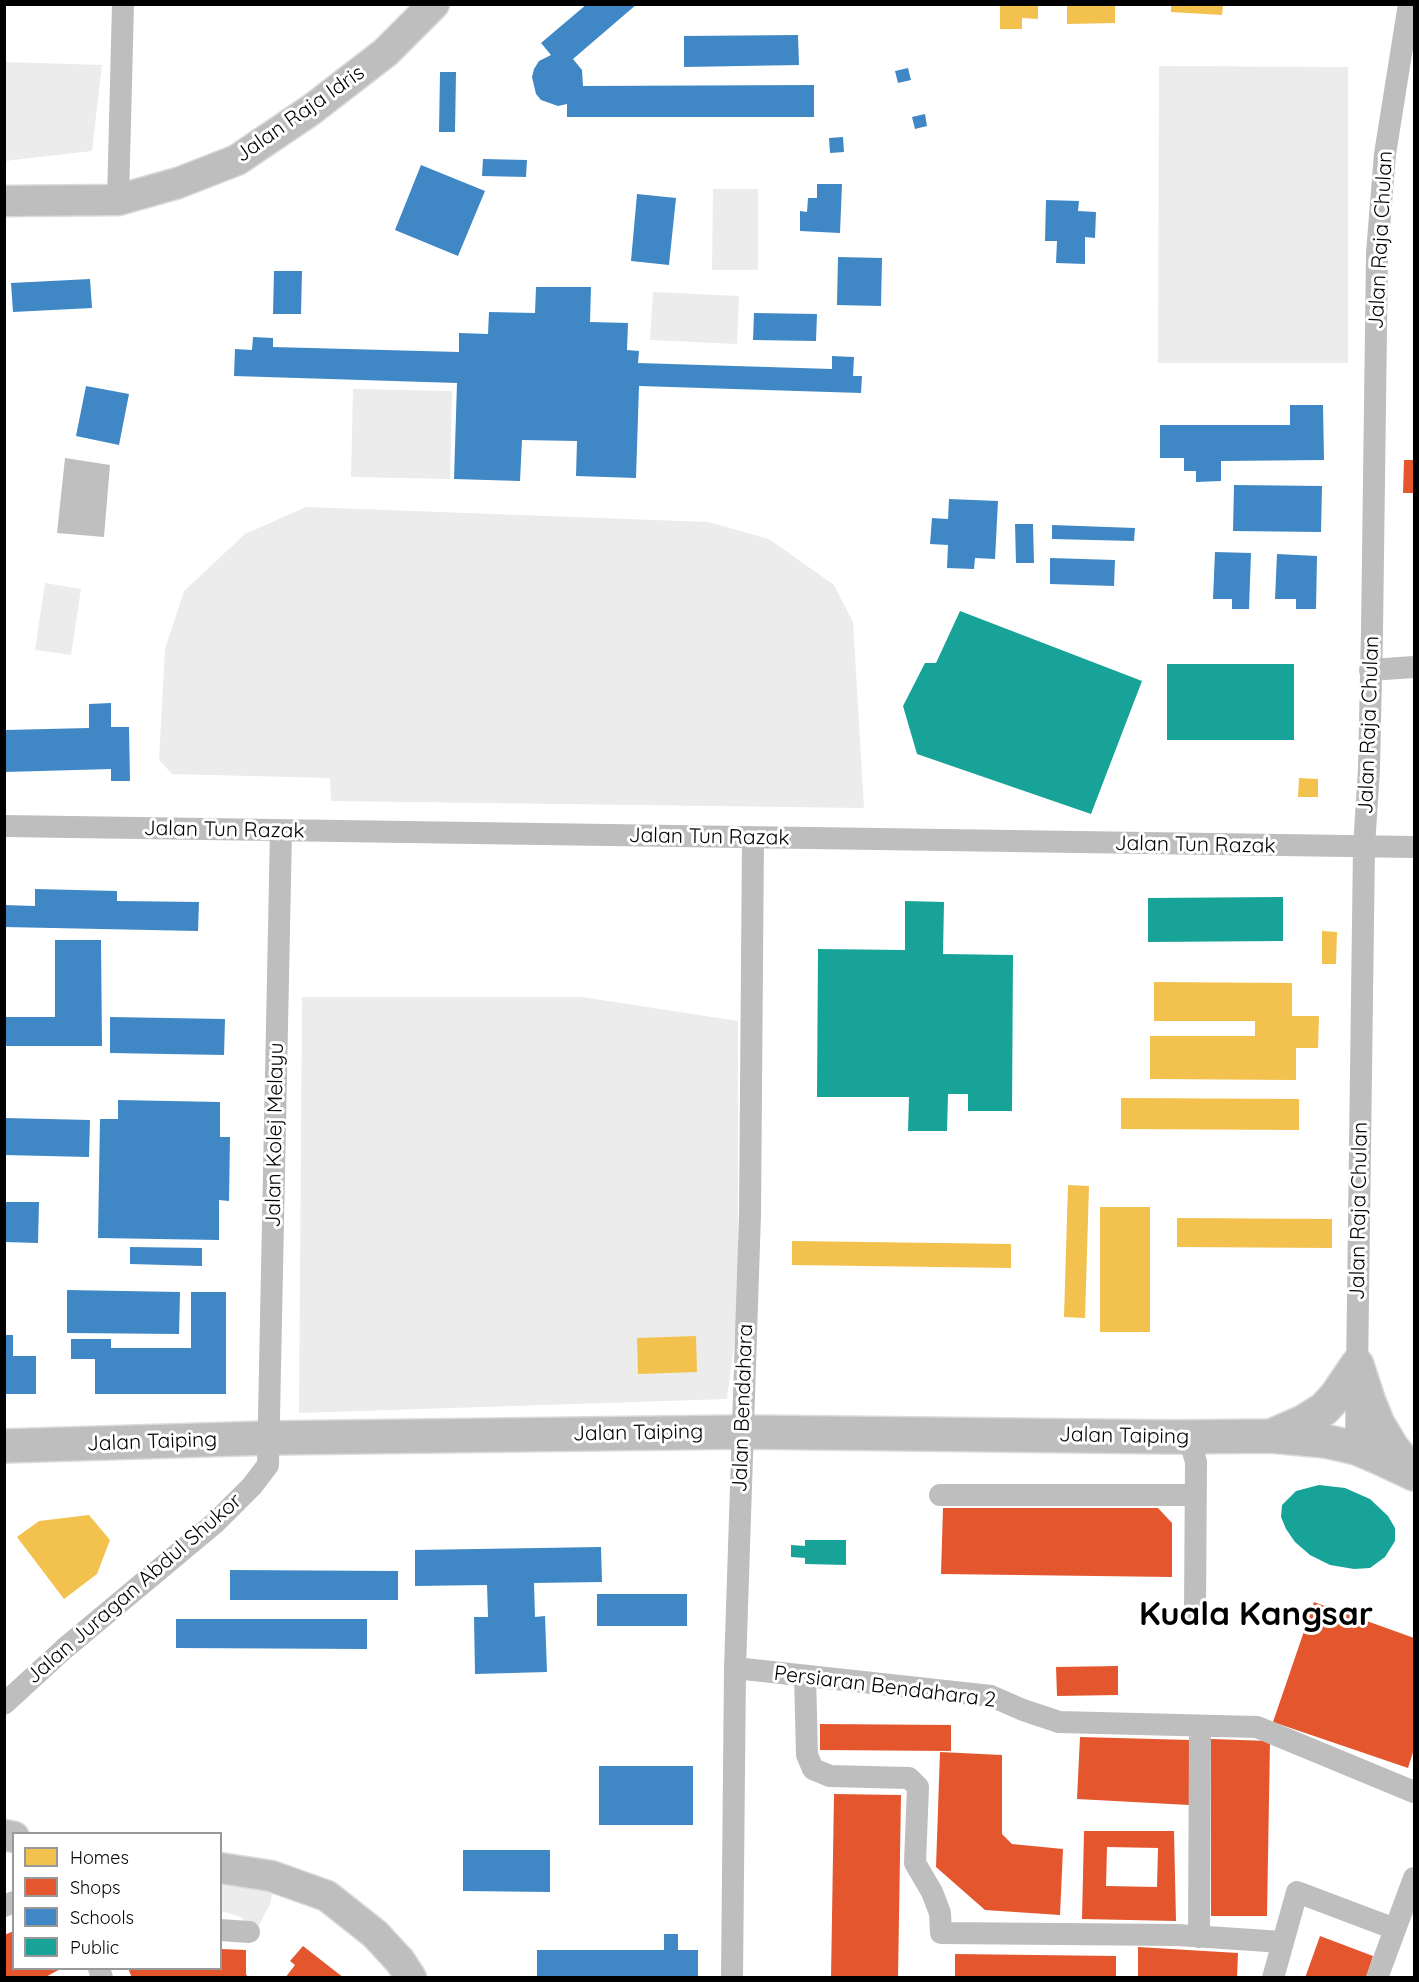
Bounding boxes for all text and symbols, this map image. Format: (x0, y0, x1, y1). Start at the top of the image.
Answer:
street label: Jalan Raja Idris (231, 60, 369, 168)
street label: Jalan Raja Chulan (1364, 150, 1398, 330)
street label: Jalan Raja Chulan (1353, 635, 1385, 815)
street label: Jalan Tun Razak (143, 816, 305, 844)
street label: Jalan Tun Razak (628, 823, 790, 851)
street label: Jalan Tun Razak (1114, 831, 1276, 859)
street label: Jalan Kolej Melayu (261, 1042, 289, 1228)
street label: Jalan Raja Chulan (1345, 1122, 1373, 1300)
street label: Jalan Bendahara (727, 1323, 759, 1493)
street label: Jalan Taiping (573, 1419, 703, 1447)
street label: Jalan Taiping (1059, 1422, 1189, 1450)
street label: Jalan Taiping (86, 1427, 218, 1457)
street label: Jalan Juragan Abdul Shukor (21, 1488, 247, 1690)
district label: Kuala Kangsar (1139, 1595, 1373, 1635)
street label: Persiaran Bendahara 2 (773, 1661, 997, 1713)
legend (12, 1832, 222, 1970)
text: Homes (70, 1846, 129, 1869)
text: Shops (70, 1876, 121, 1899)
text: Schools (70, 1906, 134, 1929)
text: Public (70, 1936, 119, 1959)

